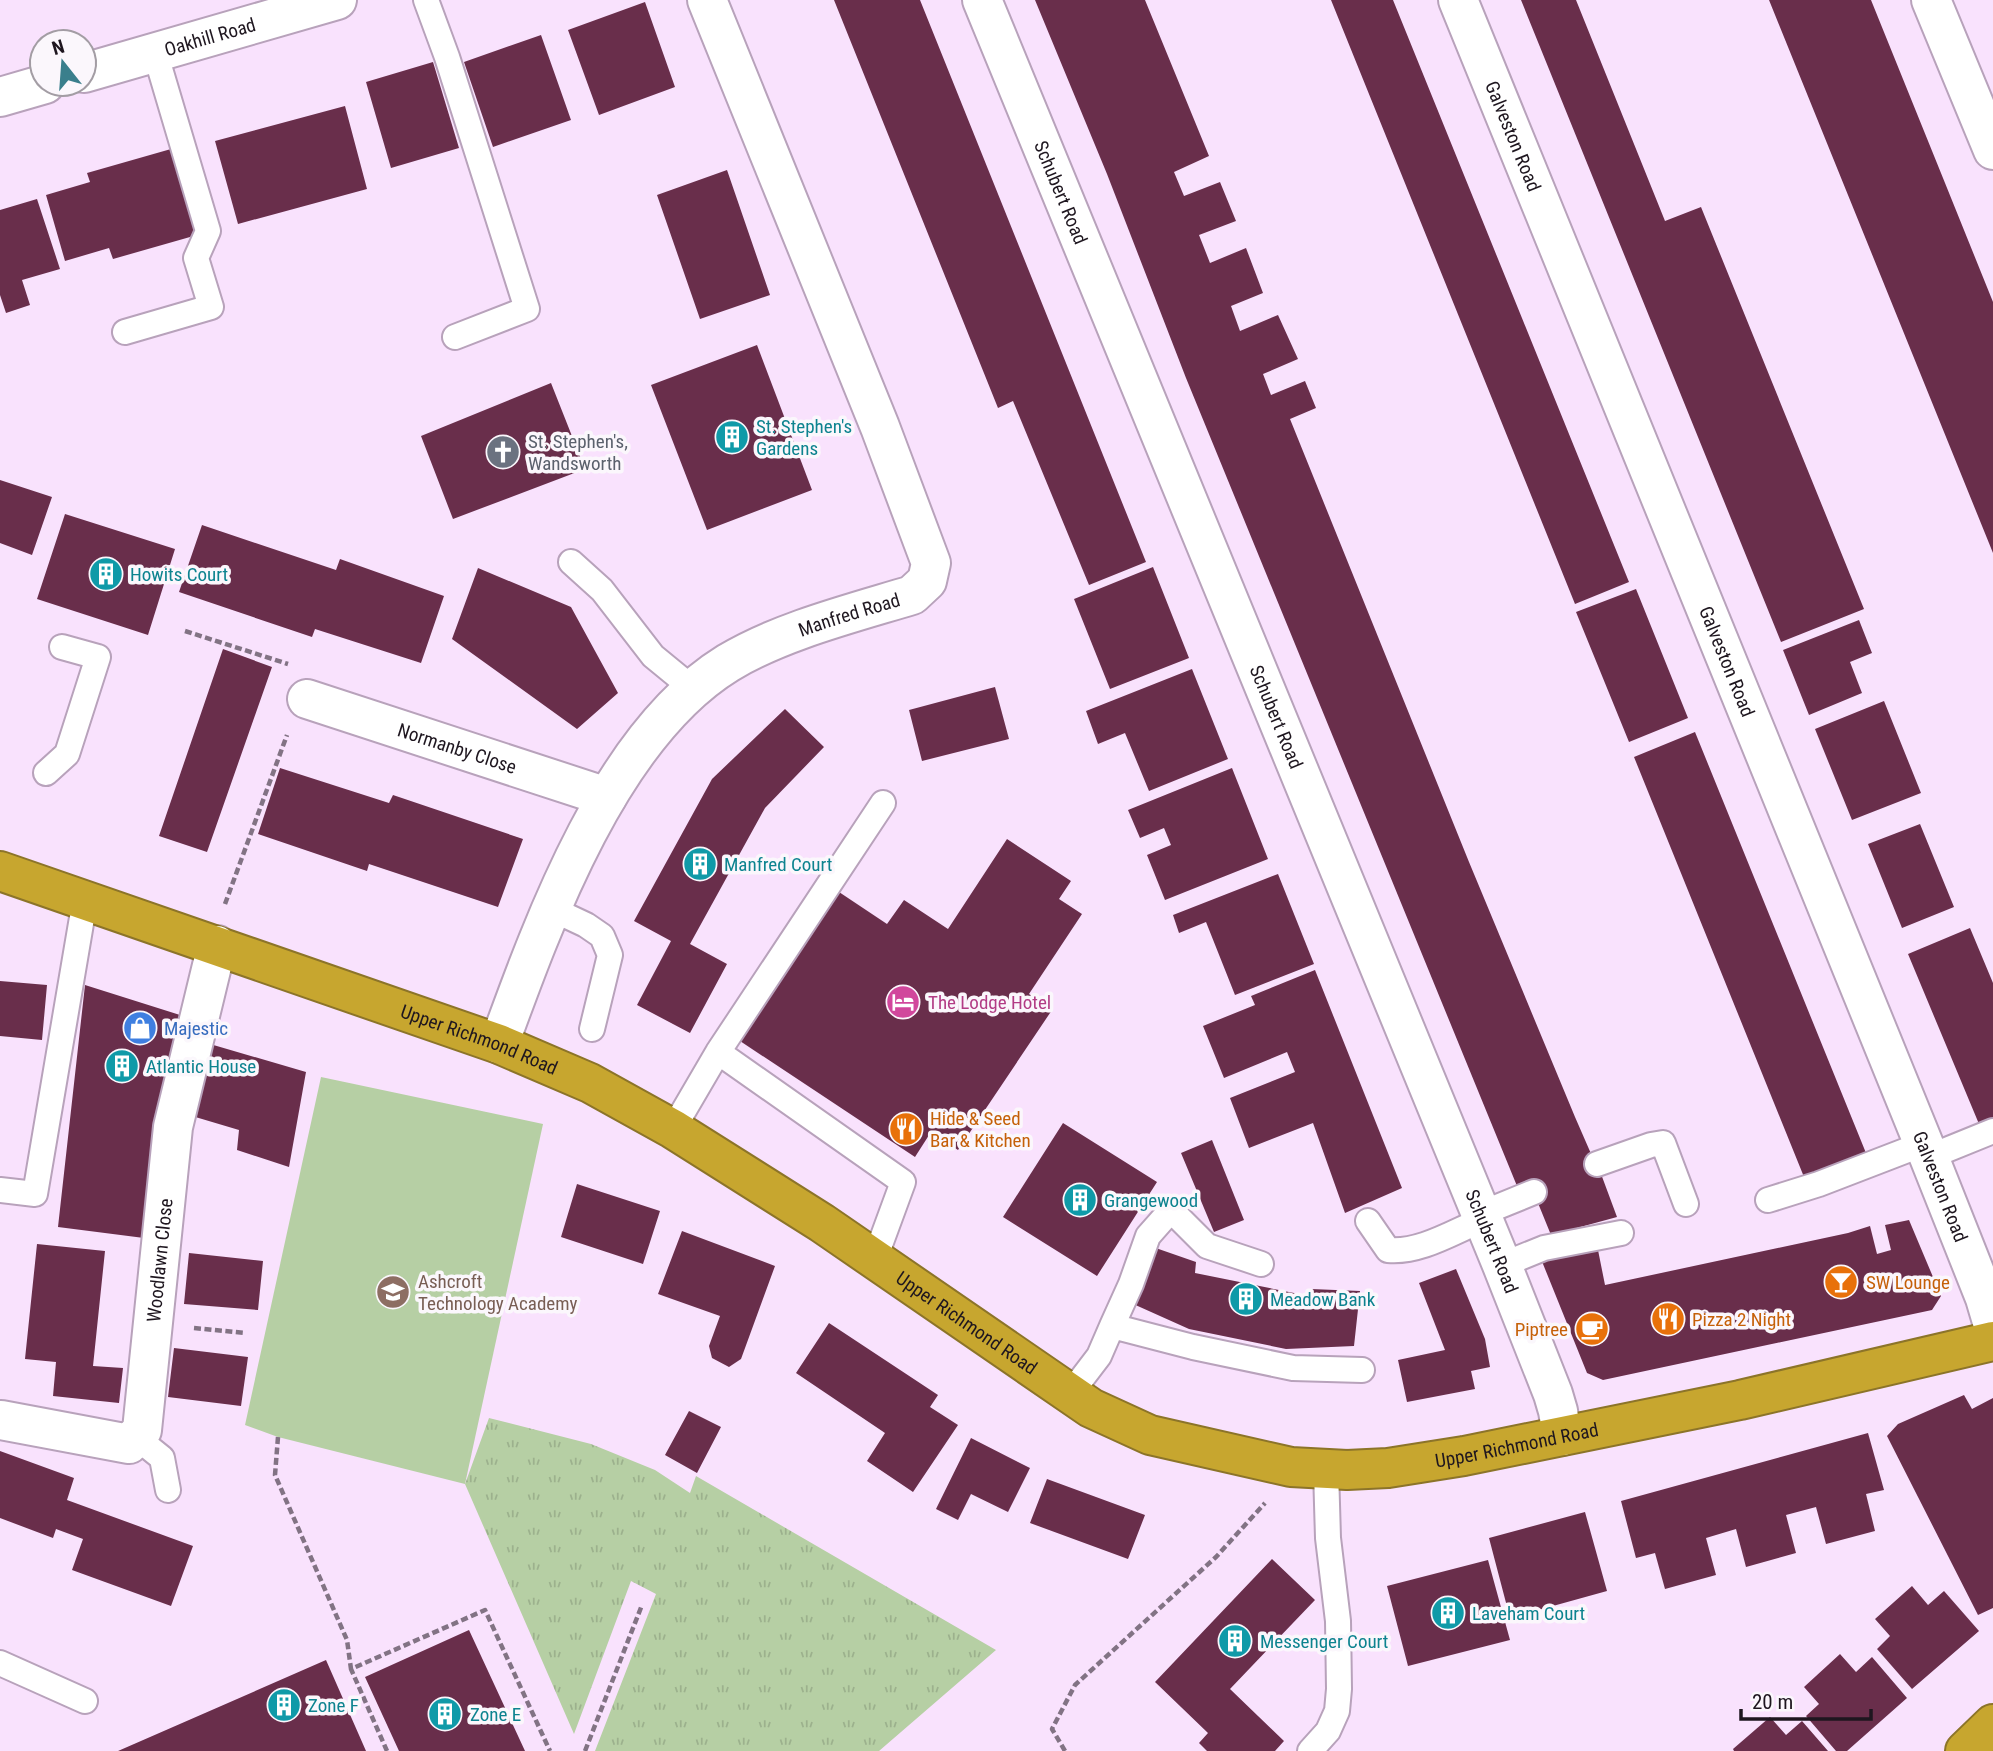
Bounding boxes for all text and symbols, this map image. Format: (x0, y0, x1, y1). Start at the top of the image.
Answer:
street label: Oakhill Road (162, 13, 258, 61)
north arrow (28, 28, 98, 98)
text: N (49, 35, 67, 60)
street label: Galveston Road (1480, 78, 1546, 195)
street label: Schubert Road (1029, 137, 1092, 248)
place label: St. Stephen's Gardens (756, 415, 852, 460)
building icon: St. Stephen's Gardens (713, 418, 751, 456)
place label: St. Stephen's, Wandsworth (528, 430, 628, 475)
church icon: St. Stephen's, Wandsworth (484, 433, 522, 471)
building icon: Howits Court (87, 555, 125, 593)
place label: Howits Court (130, 563, 228, 586)
street label: Manfred Road (795, 588, 903, 642)
street label: Galveston Road (1694, 603, 1759, 720)
street label: Schubert Road (1245, 662, 1308, 772)
street label: Normanby Close (395, 718, 519, 779)
building icon: Manfred Court (681, 845, 719, 883)
place label: Manfred Court (724, 853, 832, 876)
hotel icon: The Lodge Hotel (884, 983, 922, 1021)
place label: The Lodge Hotel (928, 991, 1051, 1014)
street label: Upper Richmond Road (398, 1000, 561, 1080)
shop icon: Majestic (121, 1009, 159, 1047)
place label: Majestic (164, 1017, 228, 1040)
building icon: Atlantic House (103, 1047, 141, 1085)
place label: Atlantic House (146, 1055, 256, 1078)
place label: Hide & Seed Bar & Kitchen (930, 1107, 1031, 1152)
restaurant icon: Hide & Seed Bar & Kitchen (887, 1110, 925, 1148)
street label: Galveston Road (1908, 1128, 1973, 1245)
building icon: Grangewood (1061, 1181, 1099, 1219)
street label: Schubert Road (1460, 1186, 1523, 1297)
place label: Grangewood (1104, 1189, 1198, 1212)
street label: Woodlawn Close (142, 1197, 178, 1323)
bar icon: SW Lounge (1822, 1263, 1860, 1301)
street label: Upper Richmond Road (892, 1267, 1041, 1380)
place label: Ashcroft Technology Academy (418, 1270, 578, 1315)
place label: SW Lounge (1866, 1271, 1950, 1294)
school or university icon: Ashcroft Technology Academy (374, 1273, 412, 1311)
building icon: Meadow Bank (1227, 1280, 1265, 1318)
place label: Meadow Bank (1270, 1288, 1376, 1311)
restaurant icon: Pizza 2 Night (1649, 1300, 1687, 1338)
place label: Pizza 2 Night (1692, 1308, 1791, 1331)
cafe icon: Piptree (1573, 1310, 1611, 1348)
place label: Piptree (1515, 1318, 1568, 1341)
street label: Upper Richmond Road (1433, 1418, 1600, 1472)
building icon: Laveham Court (1429, 1594, 1467, 1632)
place label: Laveham Court (1472, 1602, 1585, 1625)
building icon: Messenger Court (1216, 1622, 1254, 1660)
place label: Messenger Court (1260, 1630, 1389, 1653)
scale bar (1741, 1678, 1870, 1722)
building icon: Zone F (265, 1686, 303, 1724)
text: 20 m (1752, 1690, 1793, 1714)
place label: Zone F (308, 1694, 359, 1717)
building icon: Zone E (426, 1695, 464, 1733)
place label: Zone E (470, 1703, 521, 1726)

